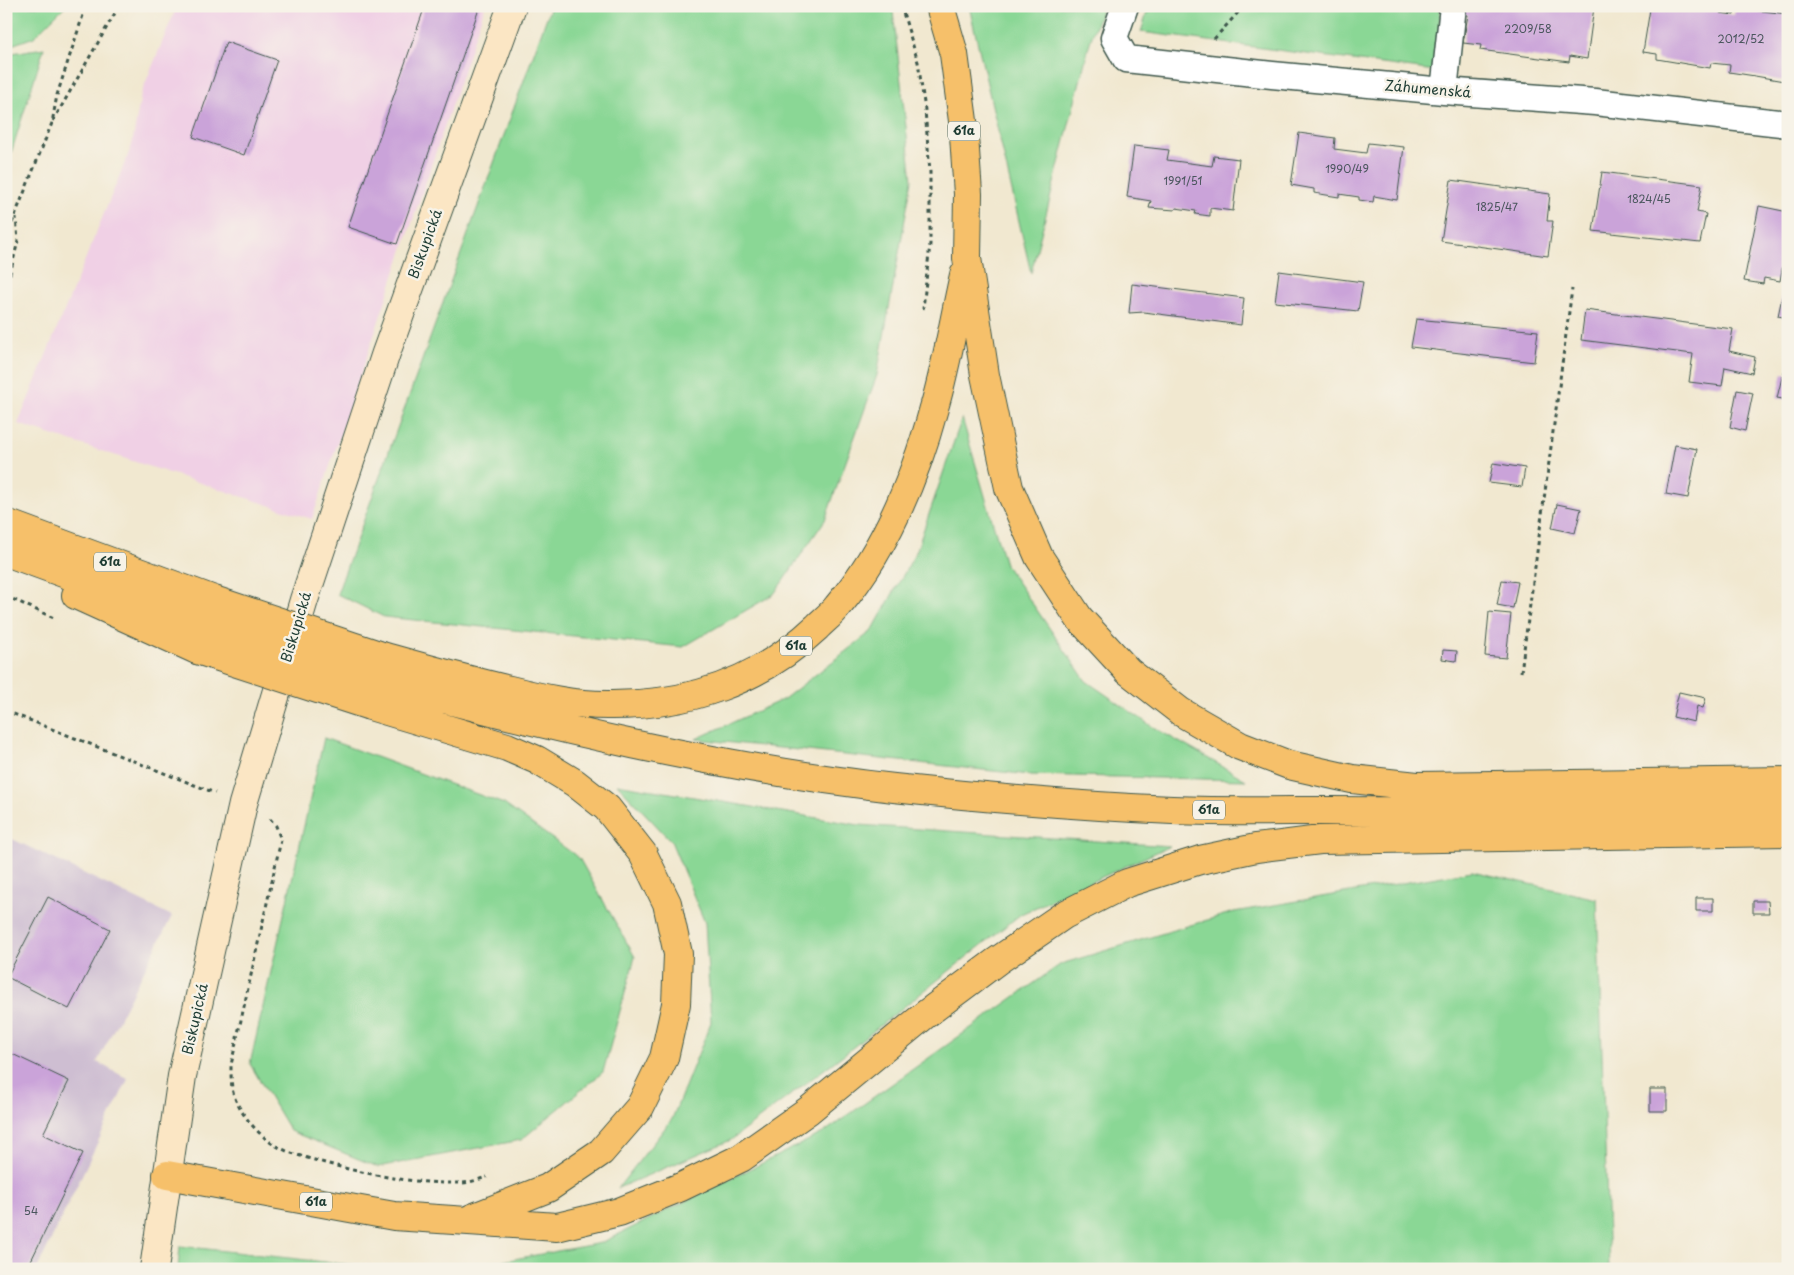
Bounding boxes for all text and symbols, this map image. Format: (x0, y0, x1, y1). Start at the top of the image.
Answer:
house number: 2209/58 (1504, 20, 1552, 37)
house number: 2012/52 (1717, 30, 1765, 47)
street label: Záhumenská (1384, 74, 1472, 103)
road number: 61a (948, 122, 980, 140)
house number: 1990/49 (1325, 160, 1369, 177)
house number: 1991/51 (1163, 172, 1203, 189)
house number: 1824/45 (1627, 190, 1671, 207)
house number: 1825/47 (1476, 198, 1518, 215)
street label: Biskupická (402, 206, 447, 282)
road number: 61a (94, 552, 126, 572)
street label: Biskupická (275, 589, 316, 665)
road number: 61a (780, 636, 812, 656)
road number: 61a (1193, 800, 1225, 820)
street label: Biskupická (176, 981, 213, 1057)
road number: 61a (300, 1192, 332, 1212)
house number: 54 (24, 1202, 38, 1219)

